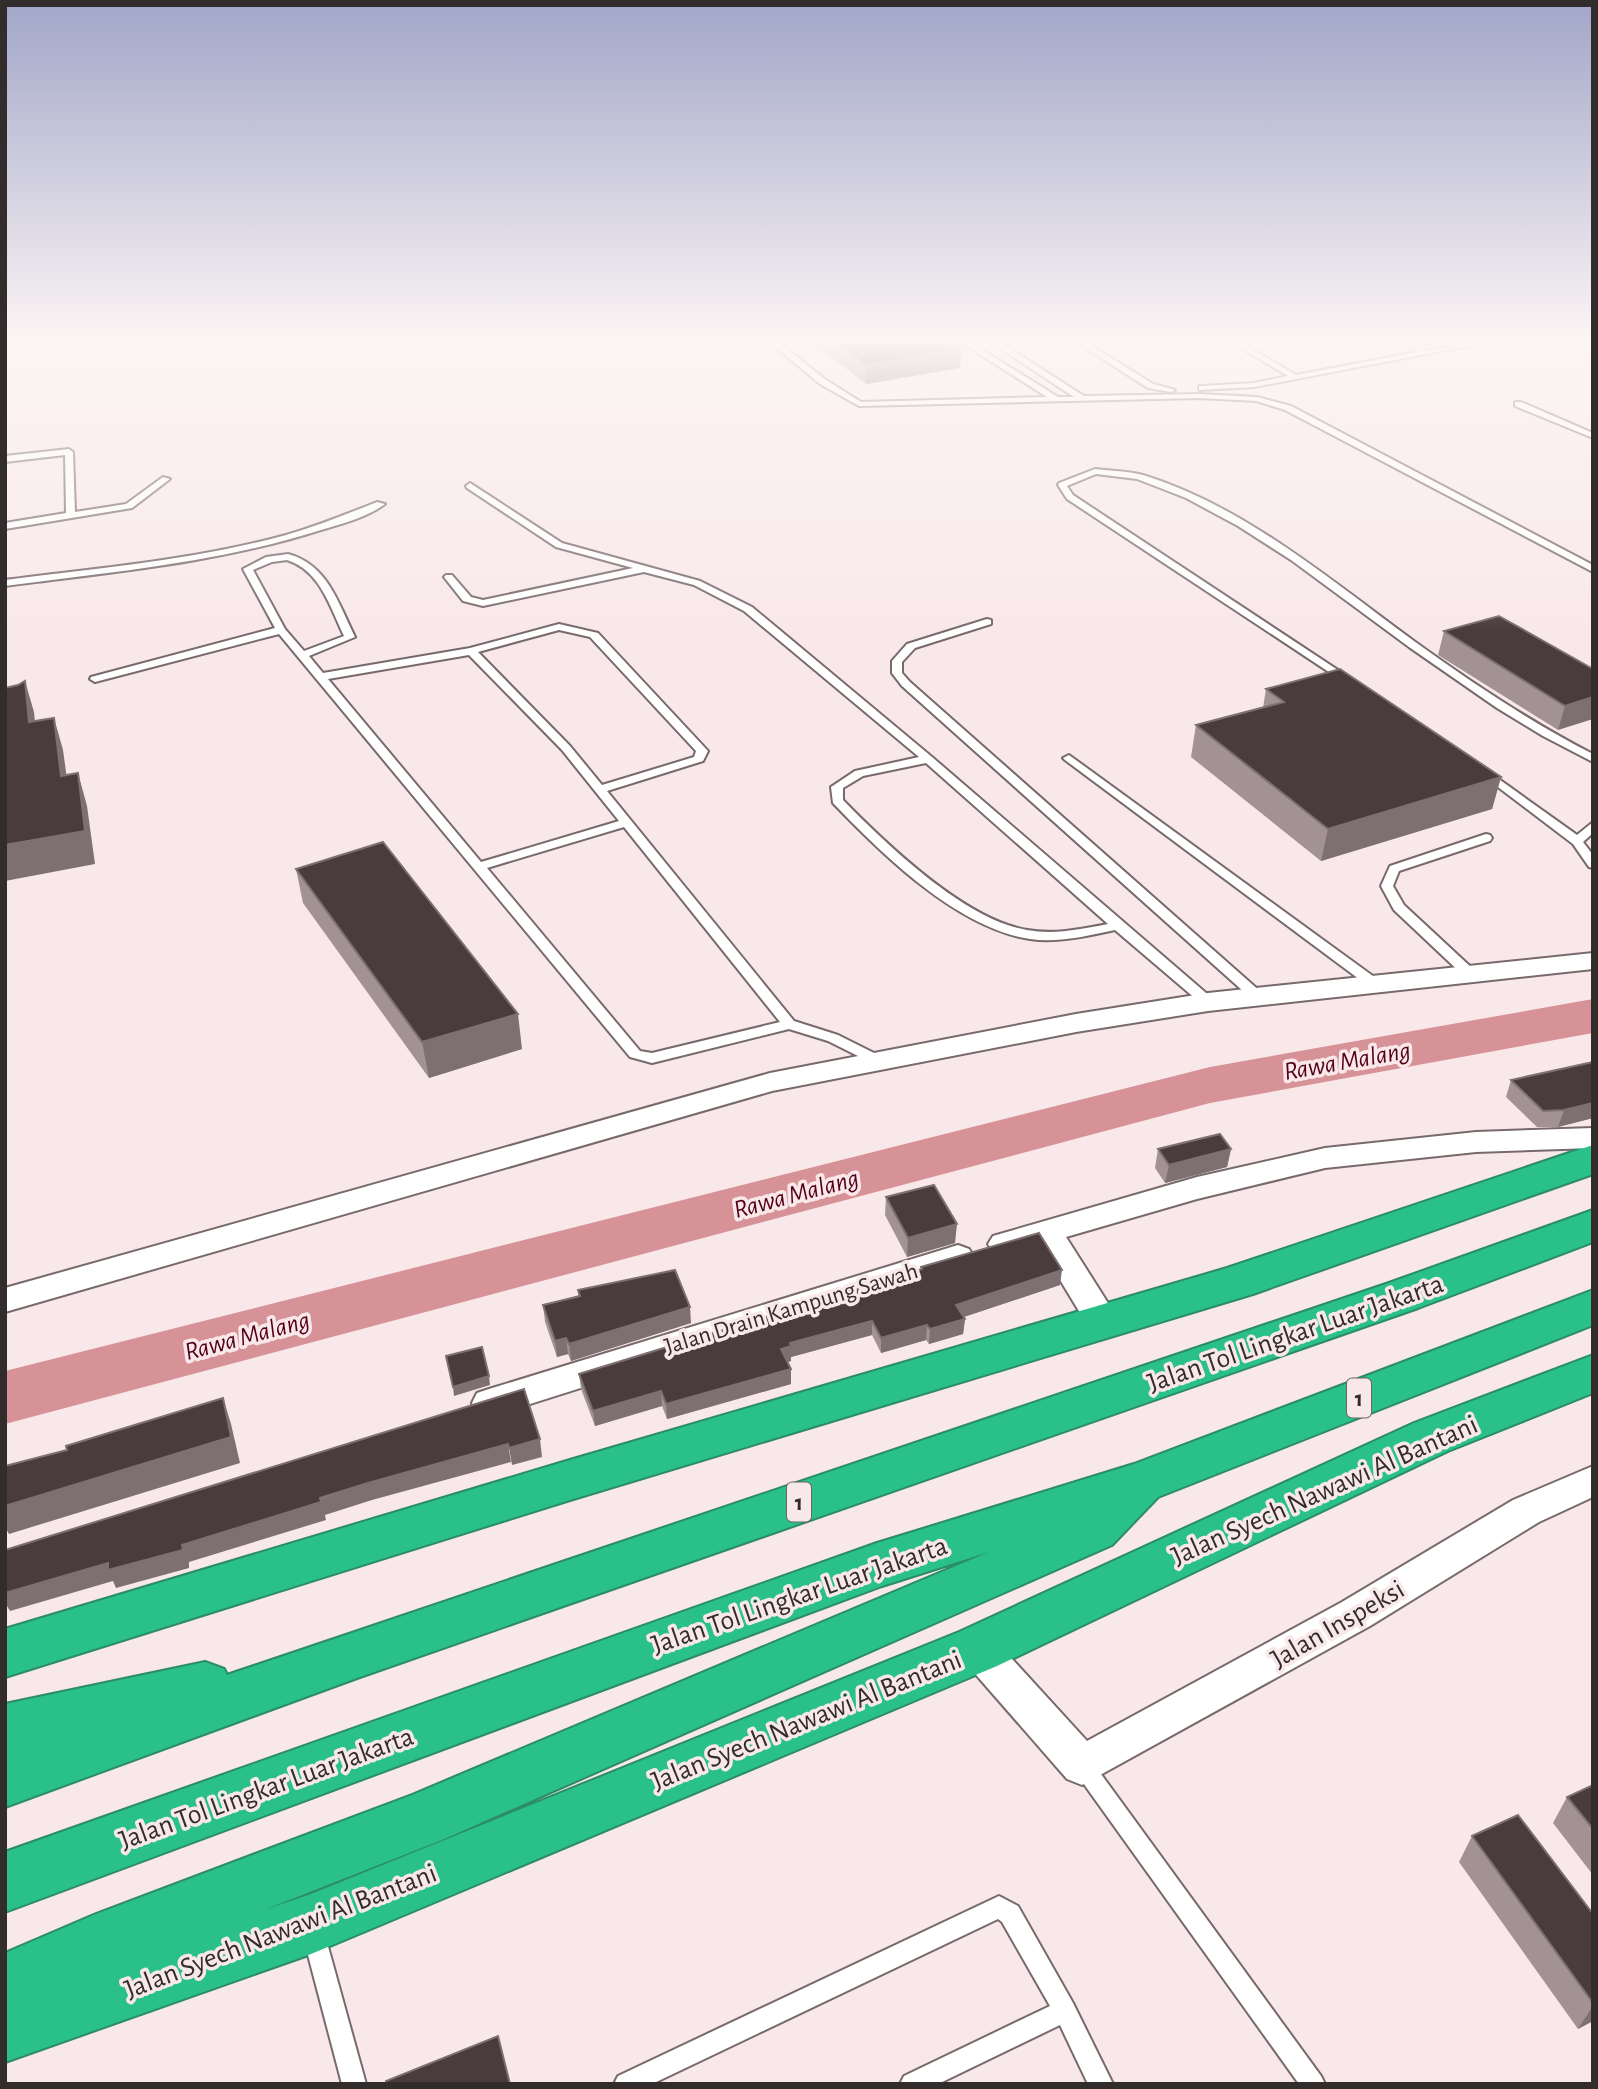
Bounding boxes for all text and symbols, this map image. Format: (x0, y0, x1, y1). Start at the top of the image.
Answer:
water label: Rawa Malang (1282, 1037, 1413, 1085)
water label: Rawa Malang (731, 1165, 862, 1223)
street label: Jalan Drain Kampung Sawah (662, 1259, 921, 1359)
street label: Jalan Tol Lingkar Luar Jakarta (1144, 1270, 1447, 1398)
water label: Rawa Malang (182, 1307, 313, 1365)
road number: 1 (1347, 1378, 1371, 1418)
street label: Jalan Syech Nawawi Al Bantani (1168, 1411, 1482, 1571)
road number: 1 (787, 1483, 811, 1522)
street label: Jalan Tol Lingkar Luar Jakarta (648, 1532, 951, 1660)
street label: Jalan Inspeksi (1267, 1575, 1409, 1674)
street label: Jalan Syech Nawawi Al Bantani (648, 1646, 966, 1796)
street label: Jalan Tol Lingkar Luar Jakarta (116, 1723, 418, 1855)
street label: Jalan Syech Nawawi Al Bantani (121, 1859, 441, 2004)

